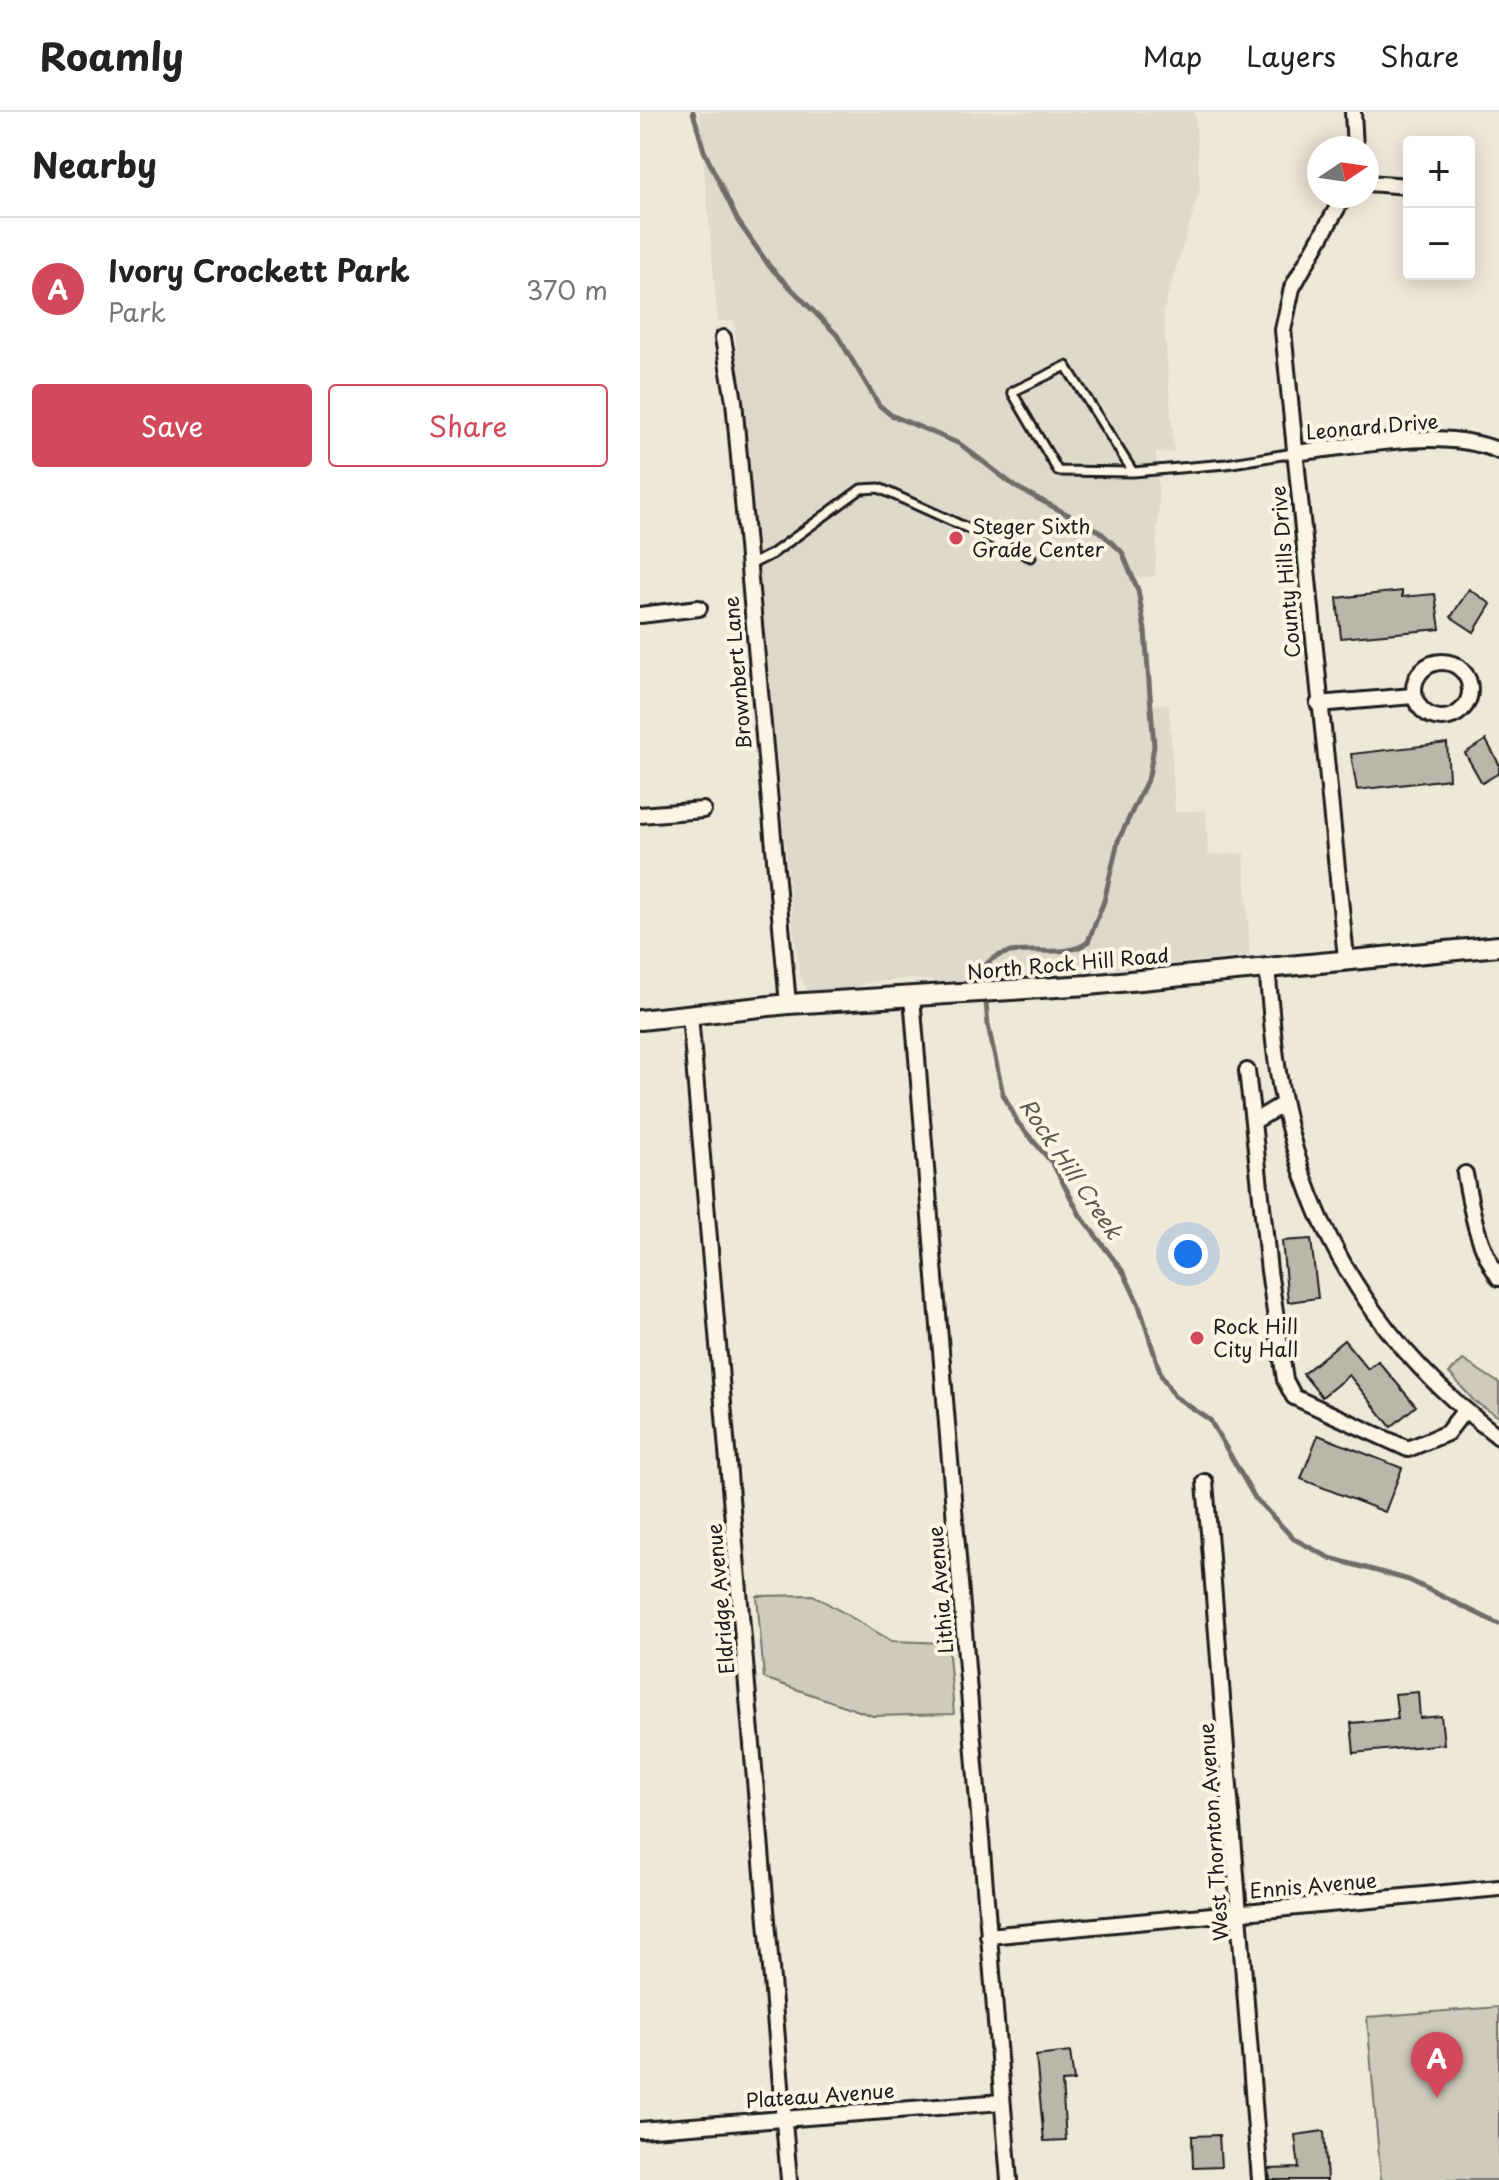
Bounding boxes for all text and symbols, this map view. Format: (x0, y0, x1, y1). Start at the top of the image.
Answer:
text: Roamly (40, 27, 184, 84)
text: Map (1142, 34, 1202, 77)
text: Layers (1246, 34, 1336, 77)
text: Share (1380, 34, 1459, 77)
north arrow (1307, 136, 1379, 208)
map controls (1403, 136, 1475, 280)
button: + (1403, 136, 1475, 208)
text: Nearby (32, 138, 157, 190)
button: − (1403, 208, 1475, 280)
text: Ivory Crockett Park (108, 247, 410, 292)
text: A (48, 270, 68, 309)
text: 370 m (526, 270, 608, 309)
text: Park (108, 292, 166, 331)
button: Save (32, 384, 312, 467)
button: Share (328, 384, 608, 467)
street label: Leonard Drive (1305, 405, 1440, 447)
street label: County Hills Drive (1263, 485, 1307, 659)
place label: Steger Sixth Grade Center (972, 511, 1105, 564)
marker: Steger Sixth Grade Center (947, 529, 965, 547)
street label: Brownbert Lane (715, 595, 759, 751)
street label: North Rock Hill Road (966, 939, 1170, 987)
water label: Rock Hill Creek (1013, 1091, 1132, 1246)
your location (1168, 1234, 1208, 1274)
place label: Rock Hill City Hall (1213, 1311, 1298, 1364)
marker: Rock Hill City Hall (1188, 1329, 1206, 1347)
street label: Eldridge Avenue (698, 1522, 742, 1676)
street label: Lithia Avenue (919, 1525, 961, 1655)
street label: West Thornton Avenue (1190, 1722, 1236, 1942)
street label: Ennis Avenue (1248, 1864, 1378, 1906)
pin: A (1411, 2032, 1463, 2098)
street label: Plateau Avenue (745, 2075, 895, 2115)

